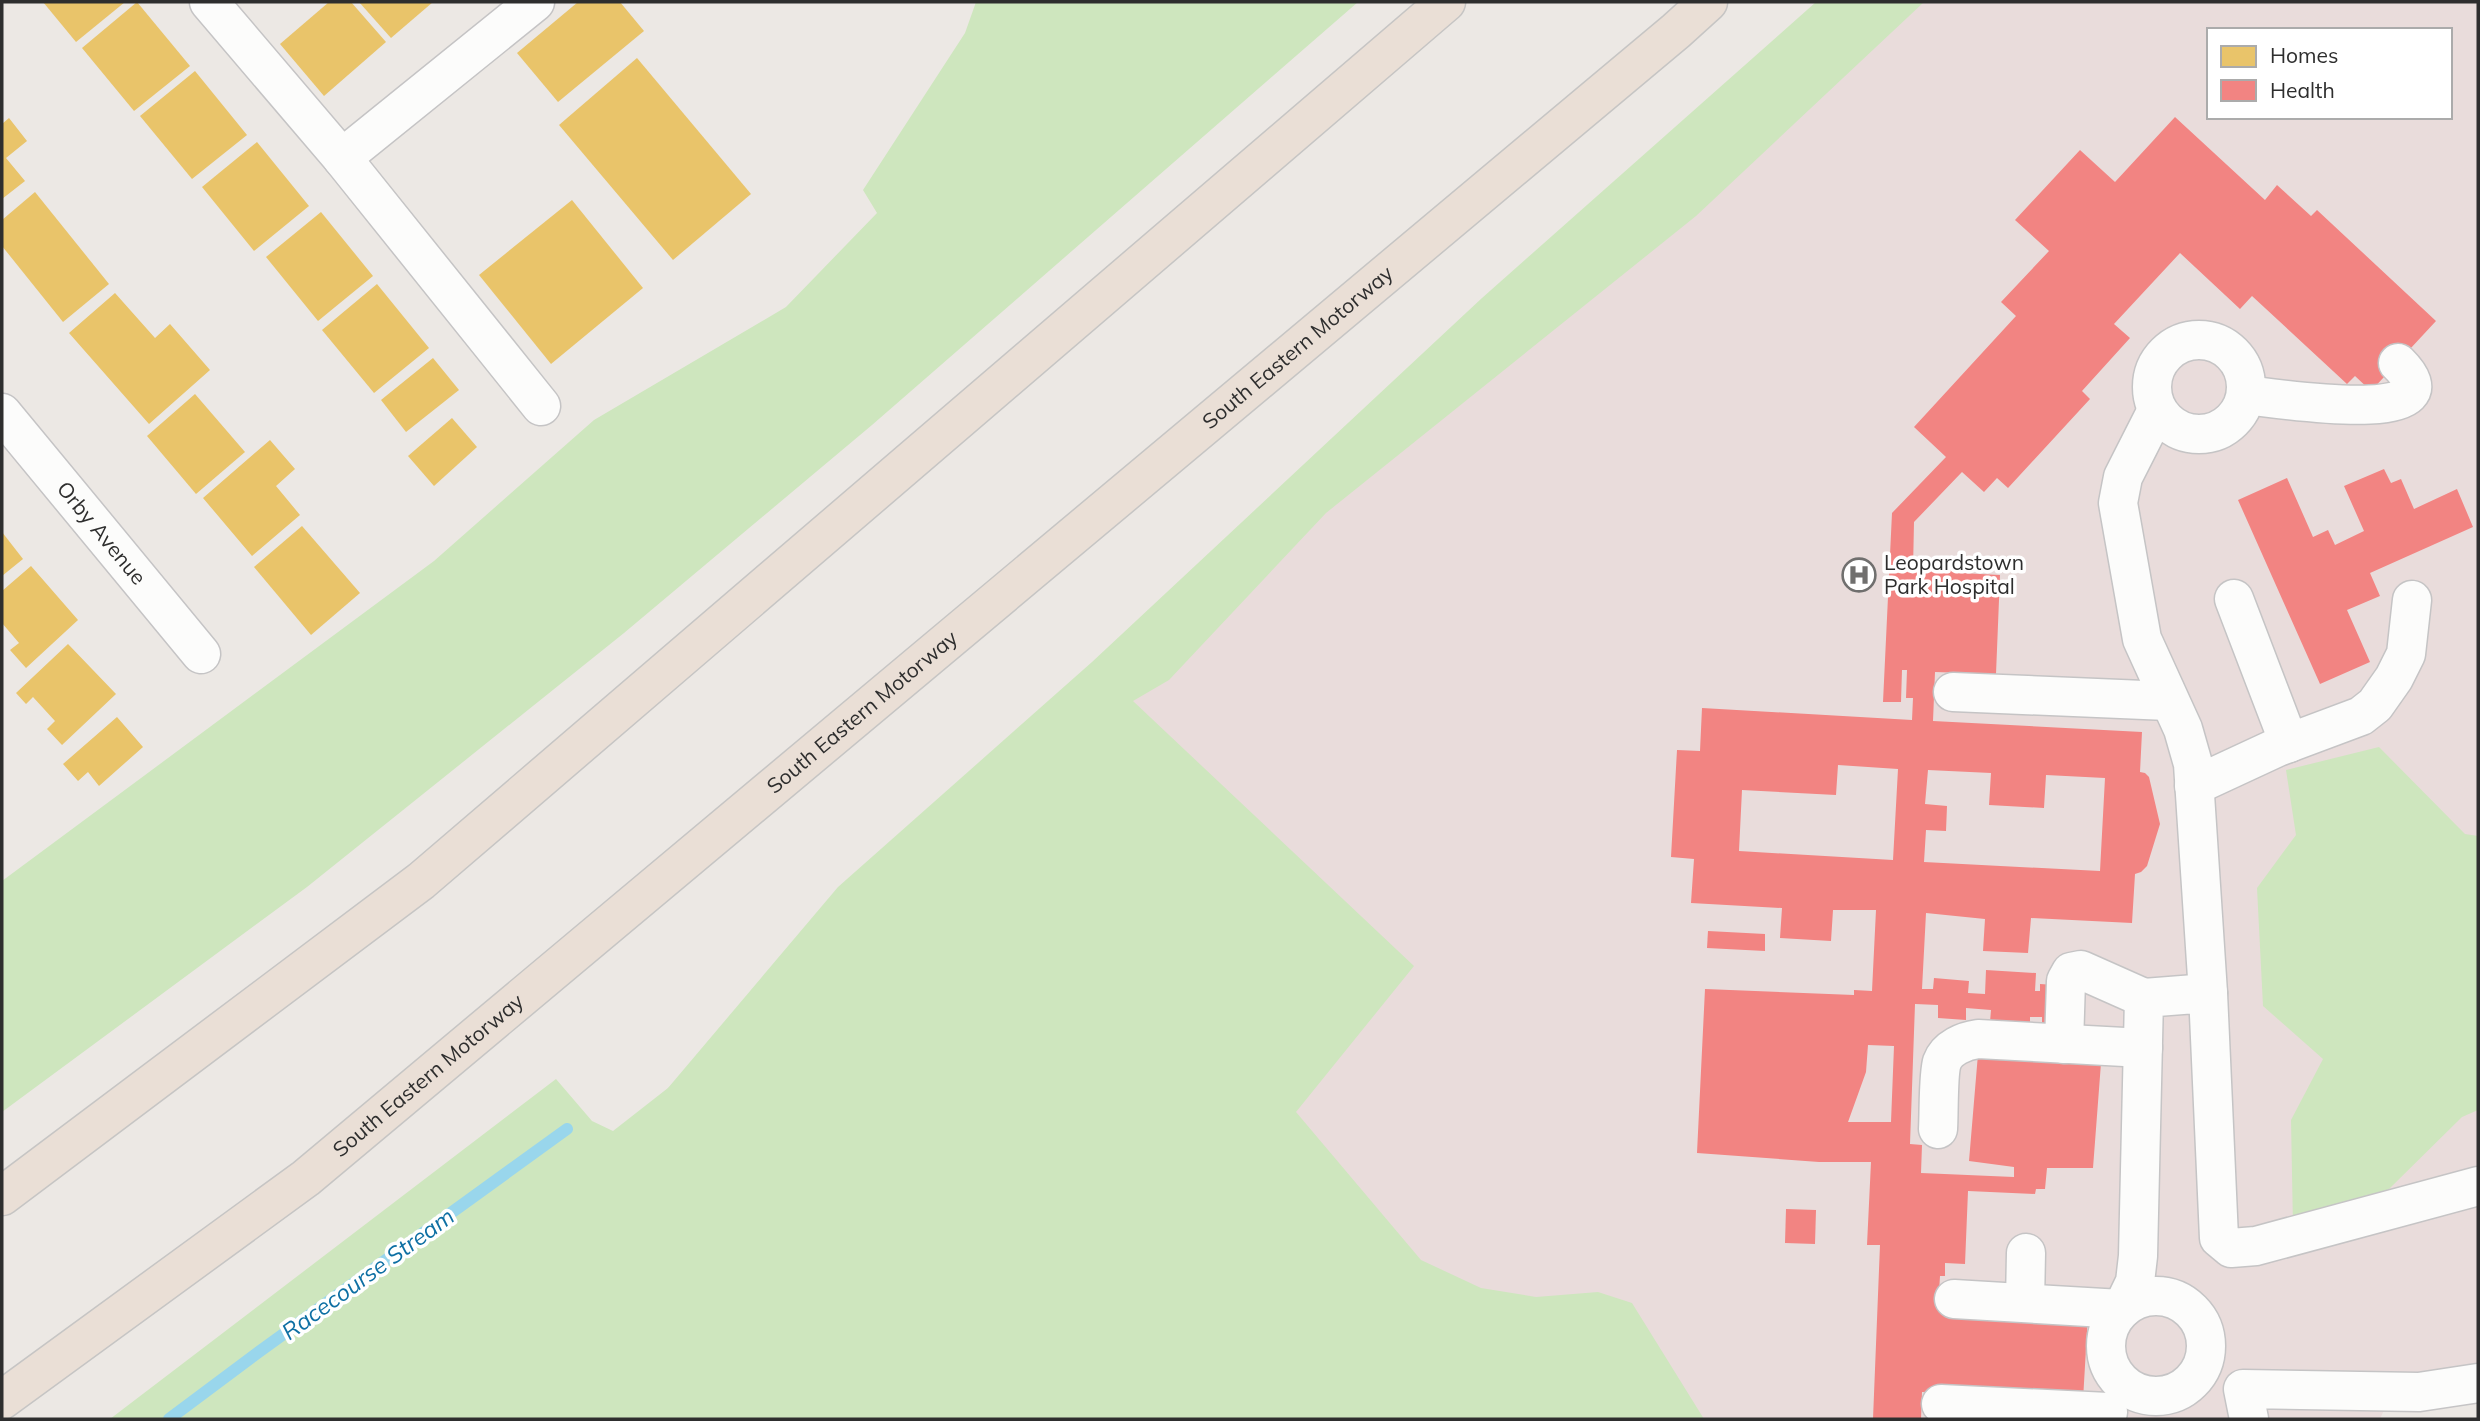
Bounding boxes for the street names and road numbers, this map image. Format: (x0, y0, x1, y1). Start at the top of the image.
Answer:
street label: South Eastern Motorway (1197, 260, 1398, 434)
street label: Orby Avenue (52, 476, 152, 590)
street label: South Eastern Motorway (761, 624, 962, 799)
street label: South Eastern Motorway (327, 988, 528, 1162)

